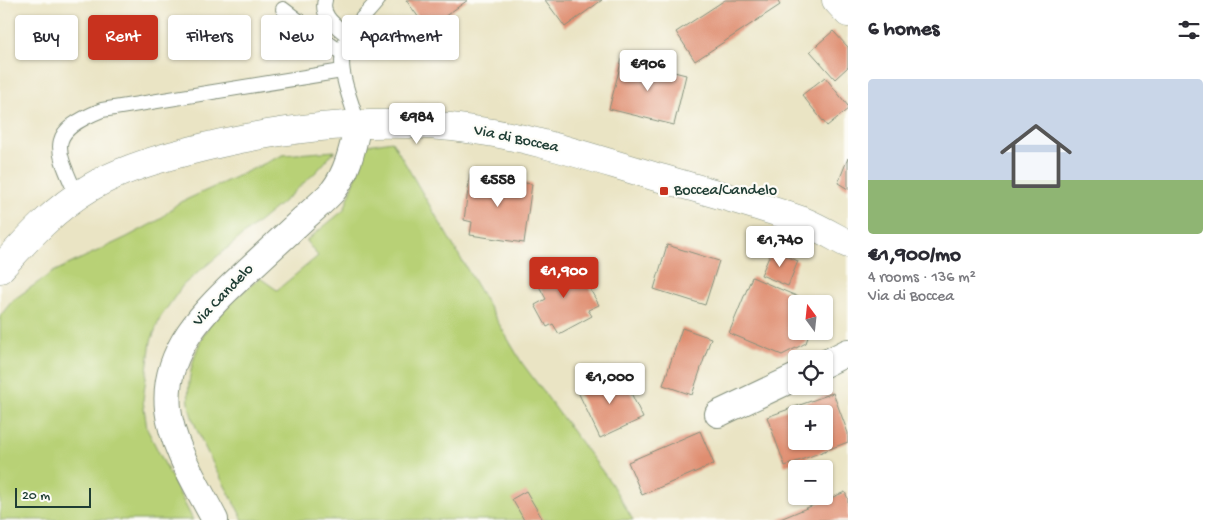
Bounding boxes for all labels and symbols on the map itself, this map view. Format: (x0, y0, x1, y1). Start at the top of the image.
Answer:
pin: €906 (618, 49, 678, 92)
pin: €984 (387, 102, 447, 145)
street label: Via di Boccea (471, 122, 561, 158)
pin: €558 (468, 166, 528, 208)
place label: Boccea/Candelo (673, 182, 777, 201)
marker: Boccea/Candelo (658, 185, 670, 197)
pin: €1,740 (739, 226, 821, 268)
pin: €1,900 (523, 256, 605, 299)
street label: Via Candelo (189, 261, 259, 332)
north arrow (788, 295, 832, 340)
pin: €1,000 (569, 362, 651, 405)
scale bar (15, 485, 91, 508)

